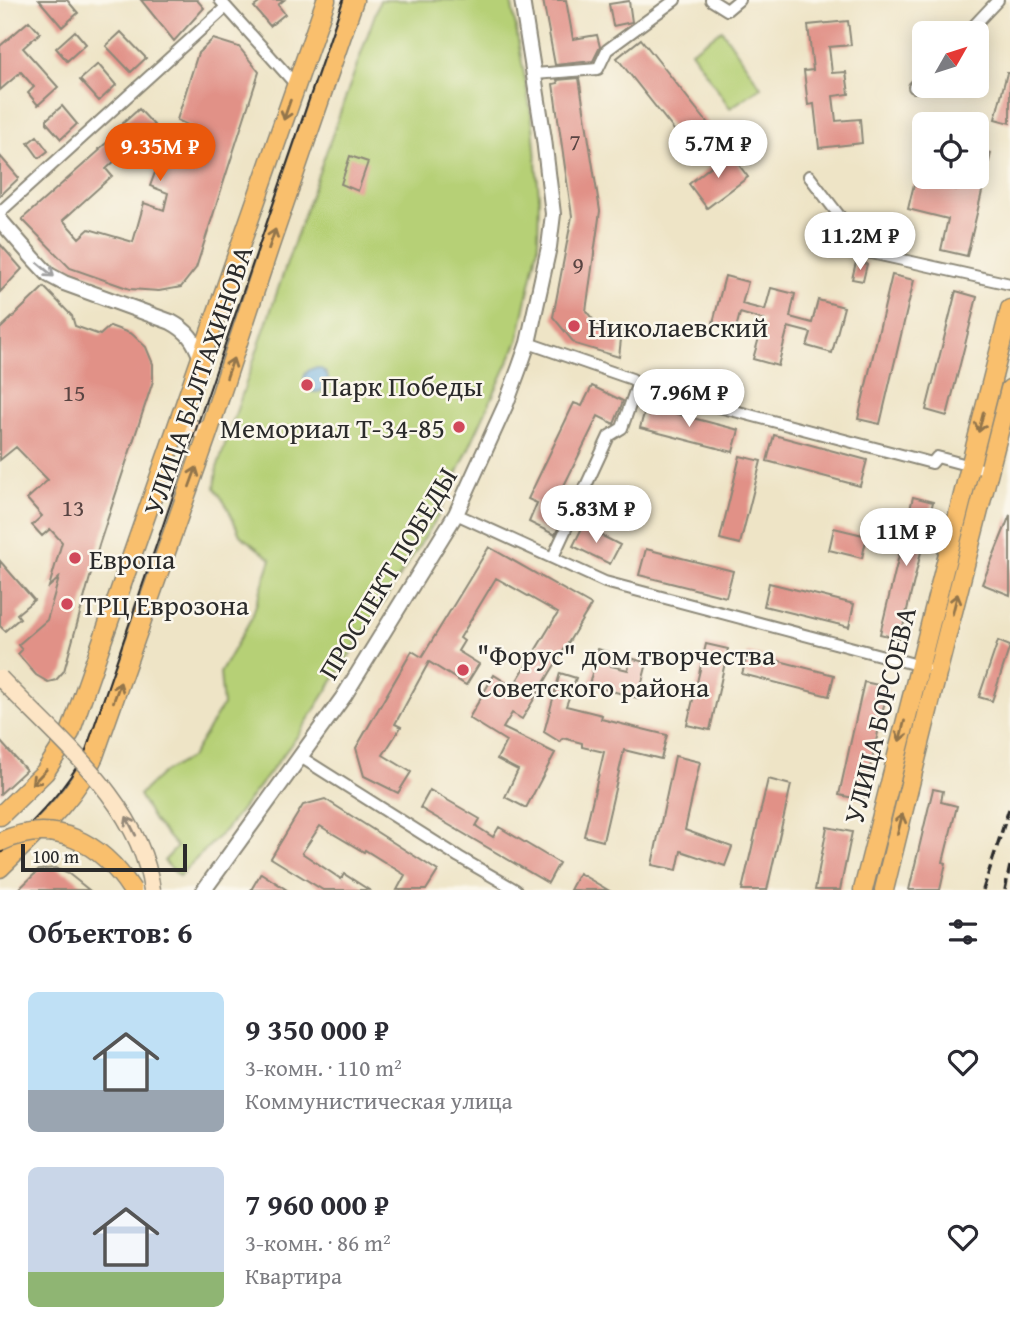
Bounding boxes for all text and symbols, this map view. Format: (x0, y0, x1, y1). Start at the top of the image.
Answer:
north arrow (912, 21, 989, 98)
map controls (912, 21, 989, 189)
one-way arrow (280, 99, 292, 121)
button: locate (912, 112, 989, 189)
pin: 5.7M ₽ (661, 120, 775, 180)
pin: 9.35M ₽ (95, 124, 225, 183)
house number: 7 (569, 124, 581, 159)
text: 5.7M ₽ (684, 126, 752, 159)
text: 9.35M ₽ (120, 129, 200, 162)
pin: 11.2M ₽ (795, 212, 925, 272)
text: 11.2M ₽ (820, 218, 900, 251)
one-way arrow (267, 228, 279, 250)
street label: УЛИЦА БАЛТАХИНОВА (132, 240, 262, 520)
house number: 9 (572, 247, 584, 282)
one-way arrow (37, 262, 55, 278)
place label: Николаевский (588, 306, 768, 347)
marker: Николаевский (566, 318, 582, 334)
one-way arrow (225, 358, 237, 380)
place label: Парк Победы (321, 365, 483, 406)
pin: 7.96M ₽ (624, 370, 754, 429)
house number: 15 (62, 375, 86, 410)
text: 7.96M ₽ (649, 375, 729, 408)
marker: Парк Победы (299, 377, 315, 393)
place label: Мемориал Т-34-85 (220, 407, 445, 448)
one-way arrow (974, 411, 987, 433)
marker: Мемориал Т-34-85 (451, 419, 467, 435)
street label: ПРОСПЕКТ ПОБЕДЫ (307, 459, 467, 687)
one-way arrow (188, 467, 200, 489)
pin: 5.83M ₽ (531, 486, 661, 545)
house number: 13 (61, 490, 85, 525)
text: 5.83M ₽ (556, 491, 636, 524)
pin: 11M ₽ (857, 508, 955, 568)
text: 11M ₽ (876, 514, 936, 547)
place label: Европа (89, 538, 176, 579)
marker: Европа (67, 550, 83, 566)
place label: ТРЦ Еврозона (81, 584, 250, 625)
one-way arrow (949, 593, 962, 616)
marker: ТРЦ Еврозона (59, 596, 75, 612)
street label: УЛИЦА БОРСОЕВА (832, 602, 926, 828)
place label: "Форус" дом творчества Советского района (477, 634, 776, 707)
marker: "Форус" дом творчества Советского района (455, 662, 471, 678)
one-way arrow (112, 681, 124, 703)
one-way arrow (895, 719, 908, 742)
one-way arrow (30, 769, 47, 786)
one-way arrow (894, 813, 907, 835)
one-way arrow (123, 816, 137, 837)
scale bar (21, 841, 187, 873)
text: 100 m (32, 842, 79, 870)
text: Объектов: 6 (28, 910, 192, 954)
icon: filters (944, 913, 982, 951)
text: 9 350 000 ₽ (245, 1007, 389, 1051)
icon: home (84, 1020, 168, 1104)
icon: heart (944, 1043, 982, 1081)
text: 3-комн. · 110 m² (245, 1051, 402, 1084)
text: Коммунистическая улица (245, 1084, 513, 1117)
text: 7 960 000 ₽ (245, 1182, 389, 1226)
icon: home (84, 1195, 168, 1279)
icon: heart (944, 1218, 982, 1256)
text: 3-комн. · 86 m² (245, 1226, 391, 1259)
text: Квартира (245, 1259, 342, 1292)

